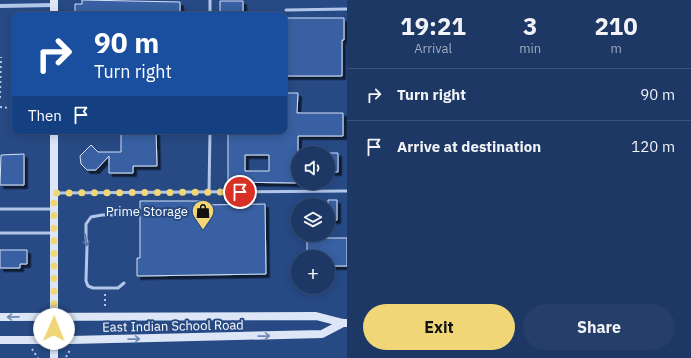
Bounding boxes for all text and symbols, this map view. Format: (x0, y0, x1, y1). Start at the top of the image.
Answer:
text: 19:21 (400, 10, 466, 42)
text: 3 (523, 10, 537, 42)
text: 210 (594, 10, 638, 42)
text: 90 m (94, 24, 159, 61)
icon: right (28, 28, 80, 80)
text: Arrival (414, 40, 452, 57)
text: min (519, 40, 541, 57)
text: m (610, 40, 622, 57)
text: Turn right (94, 60, 172, 83)
icon: right (363, 84, 385, 106)
text: Turn right (397, 85, 466, 104)
text: 90 m (640, 85, 675, 104)
icon: arrive (70, 104, 92, 126)
text: Then (28, 106, 62, 125)
icon: arrive (363, 136, 385, 158)
text: Arrive at destination (397, 137, 541, 156)
text: 120 m (631, 137, 675, 156)
map controls (291, 146, 335, 294)
button: sound (291, 146, 335, 190)
pin (223, 175, 257, 209)
icon: arrive (229, 181, 251, 203)
shop icon: Prime Storage (190, 198, 216, 231)
button: layers (291, 198, 335, 242)
place label: Prime Storage (106, 203, 188, 220)
one-way arrow (82, 233, 90, 246)
button: + (291, 250, 335, 294)
button: Exit (363, 304, 515, 350)
button: Share (523, 304, 675, 350)
position arrow (33, 308, 75, 350)
one-way arrow (7, 313, 20, 321)
street label: East Indian School Road (102, 316, 244, 336)
one-way arrow (257, 332, 270, 339)
one-way arrow (127, 335, 140, 343)

